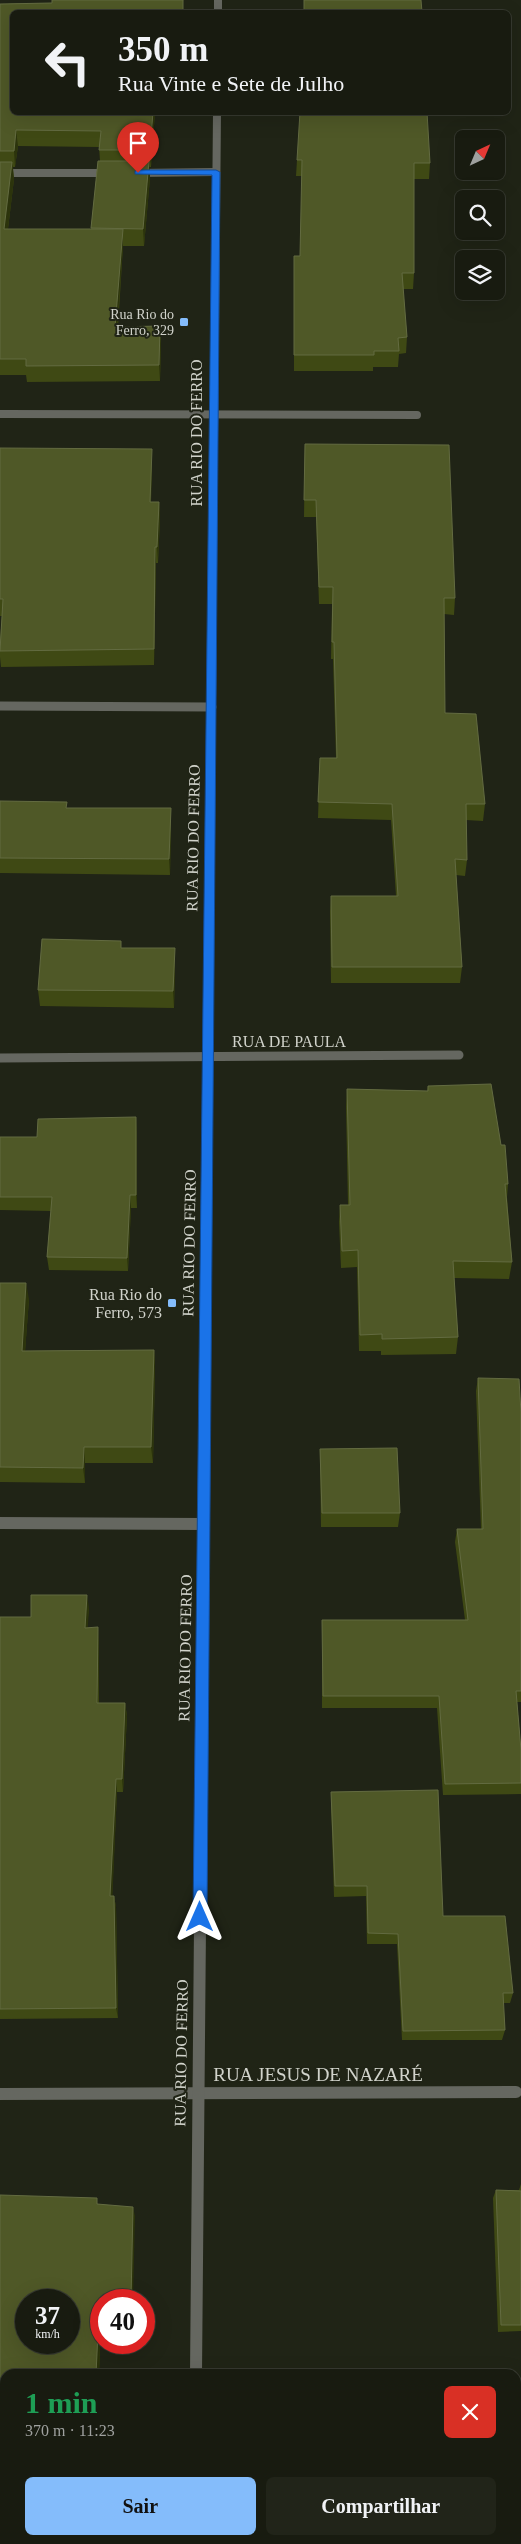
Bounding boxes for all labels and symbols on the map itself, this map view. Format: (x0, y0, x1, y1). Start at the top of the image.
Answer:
pin (117, 122, 159, 173)
north arrow (455, 130, 505, 180)
place label: Rua Rio do Ferro, 329 (110, 307, 174, 338)
marker: Rua Rio do Ferro, 329 (178, 316, 190, 328)
street label: RUA RIO DO FERRO (188, 359, 205, 507)
street label: RUA RIO DO FERRO (183, 764, 203, 912)
street label: RUA DE PAULA (232, 1033, 346, 1050)
street label: RUA RIO DO FERRO (179, 1169, 199, 1317)
place label: Rua Rio do Ferro, 573 (89, 1286, 162, 1321)
marker: Rua Rio do Ferro, 573 (166, 1297, 178, 1309)
street label: RUA RIO DO FERRO (175, 1574, 195, 1722)
position arrow (173, 1890, 225, 1942)
street label: RUA RIO DO FERRO (171, 1979, 191, 2127)
street label: RUA JESUS DE NAZARÉ (213, 2064, 423, 2085)
speed limit sign: 40 (90, 2289, 155, 2354)

